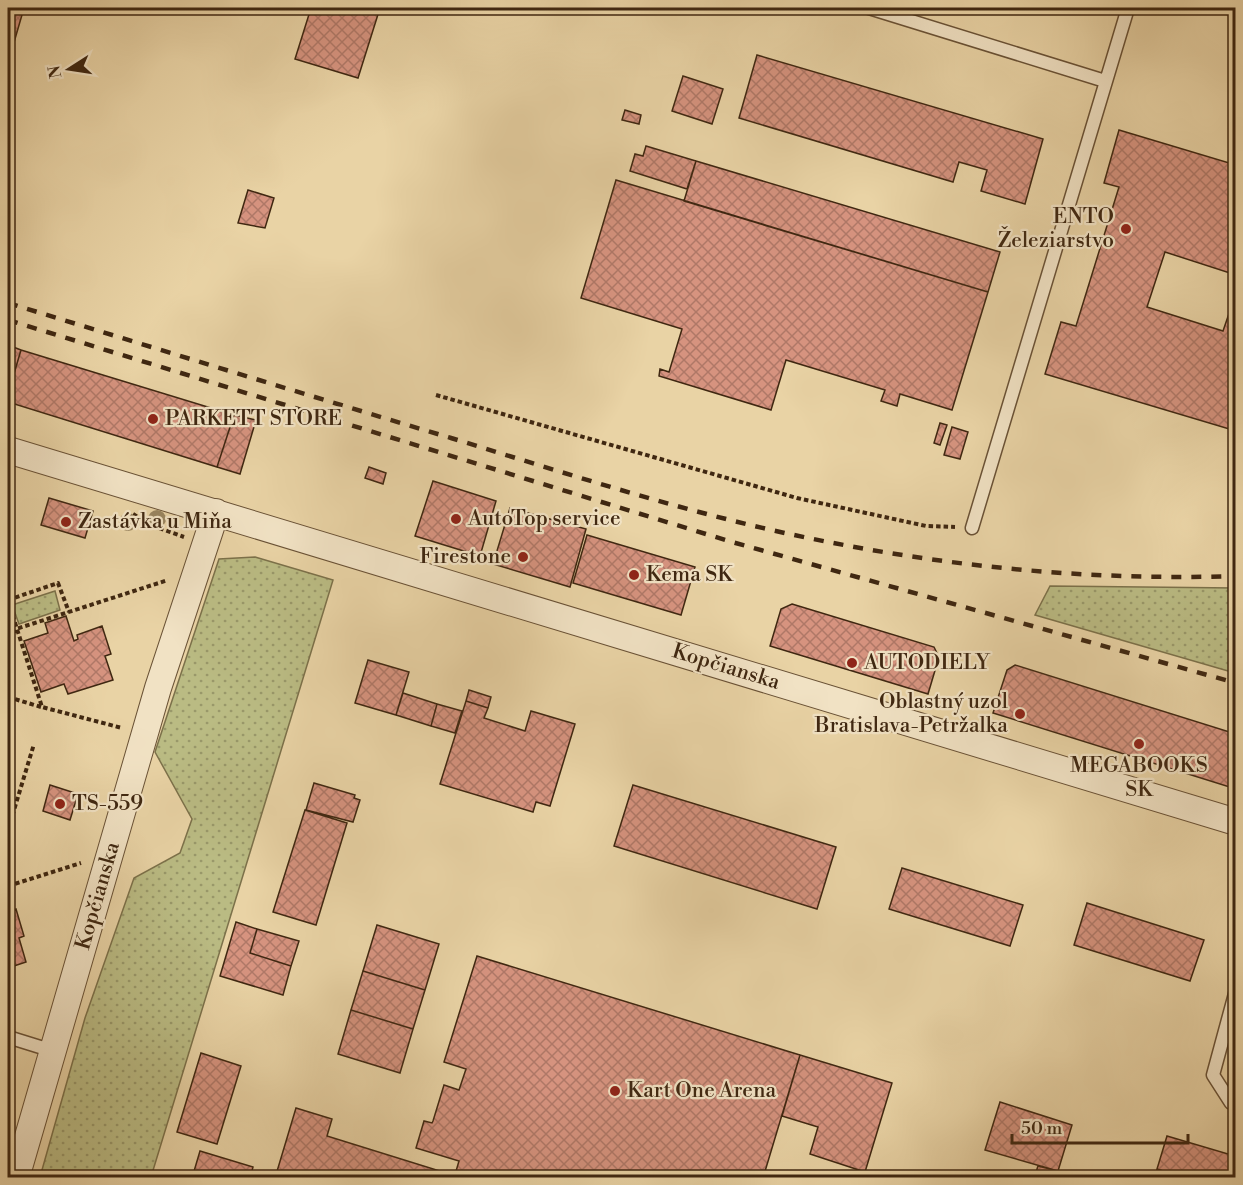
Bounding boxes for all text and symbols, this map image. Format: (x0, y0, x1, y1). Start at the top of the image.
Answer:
north arrow (39, 39, 99, 99)
text: N (44, 63, 66, 80)
place label: ENTO Železiarstvo (998, 204, 1114, 254)
marker: ENTO Železiarstvo (1119, 222, 1133, 236)
place label: PARKETT STORE (165, 406, 342, 432)
marker: PARKETT STORE (146, 412, 160, 426)
place label: AutoTop service (467, 506, 621, 532)
place label: Zastávka u Miňa (78, 509, 232, 535)
marker: AutoTop service (449, 512, 463, 526)
marker: Zastávka u Miňa (59, 515, 73, 529)
place label: Firestone (420, 544, 511, 570)
marker: Firestone (516, 550, 530, 564)
place label: Kema SK (646, 562, 734, 588)
marker: Kema SK (627, 568, 641, 582)
street label: Kopčianska (669, 638, 783, 696)
place label: AUTODIELY (863, 650, 991, 676)
marker: AUTODIELY (845, 656, 859, 670)
place label: Oblastný uzol Bratislava-Petržalka (814, 689, 1008, 739)
marker: Oblastný uzol Bratislava-Petržalka (1013, 707, 1027, 721)
marker: MEGABOOKS SK (1132, 737, 1146, 751)
place label: MEGABOOKS SK (1070, 753, 1208, 803)
place label: TS-559 (72, 791, 143, 817)
marker: TS-559 (53, 797, 67, 811)
street label: Kopčianska (70, 839, 126, 953)
place label: Kart One Arena (627, 1078, 776, 1104)
marker: Kart One Arena (608, 1084, 622, 1098)
scale bar (1012, 1107, 1188, 1145)
text: 50 m (1021, 1117, 1063, 1140)

